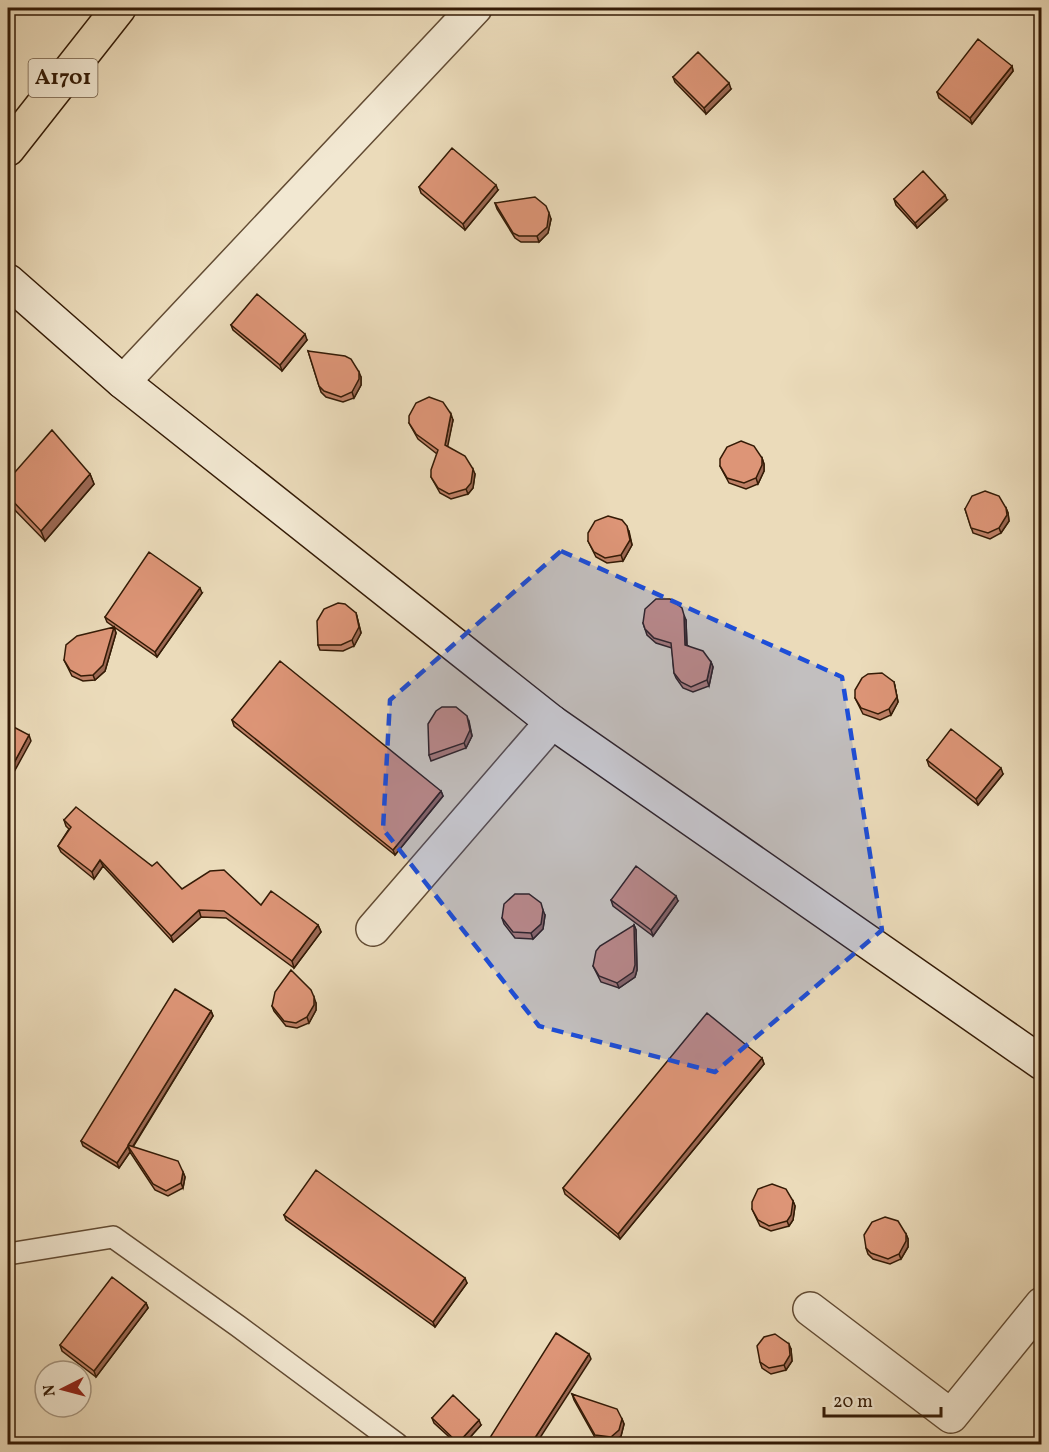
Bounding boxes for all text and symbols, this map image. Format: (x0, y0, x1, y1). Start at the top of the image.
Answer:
road number: A1701 (28, 59, 98, 97)
north arrow (33, 1359, 93, 1419)
scale bar (824, 1380, 941, 1418)
text: N (38, 1383, 62, 1397)
text: 20 m (833, 1390, 873, 1415)

